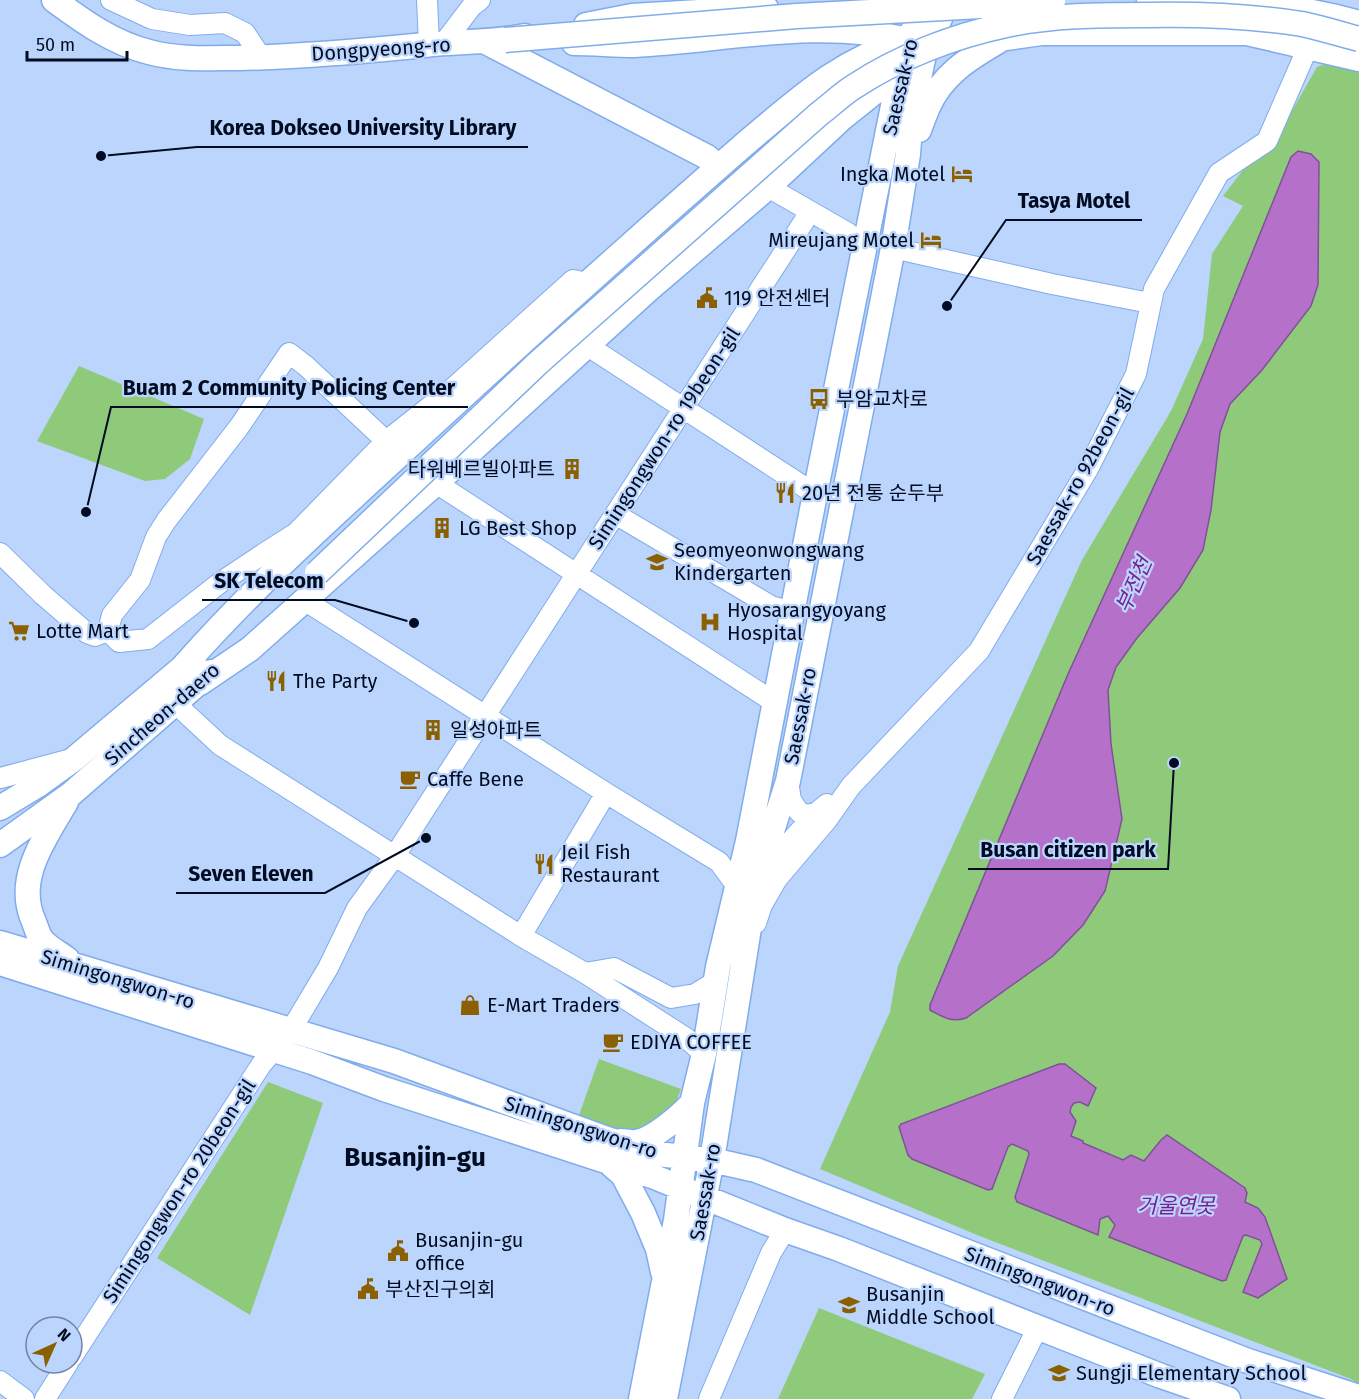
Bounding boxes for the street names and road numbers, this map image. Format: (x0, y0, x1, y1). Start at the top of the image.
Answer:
street label: Dongpyeong-ro (311, 32, 451, 66)
street label: Saessak-ro (877, 36, 923, 138)
street label: Simingongwon-ro 19beon-gil (583, 322, 745, 554)
street label: Saessak-ro 92beon-gil (1021, 383, 1139, 569)
street label: Sincheon-daero (100, 658, 224, 770)
street label: Saessak-ro (779, 665, 821, 767)
street label: Simingongwon-ro (38, 944, 198, 1014)
street label: Simingongwon-ro 20beon-gil (98, 1074, 260, 1307)
street label: Simingongwon-ro (501, 1091, 661, 1163)
street label: Saessak-ro (685, 1142, 725, 1242)
street label: Simingongwon-ro (961, 1241, 1119, 1321)

